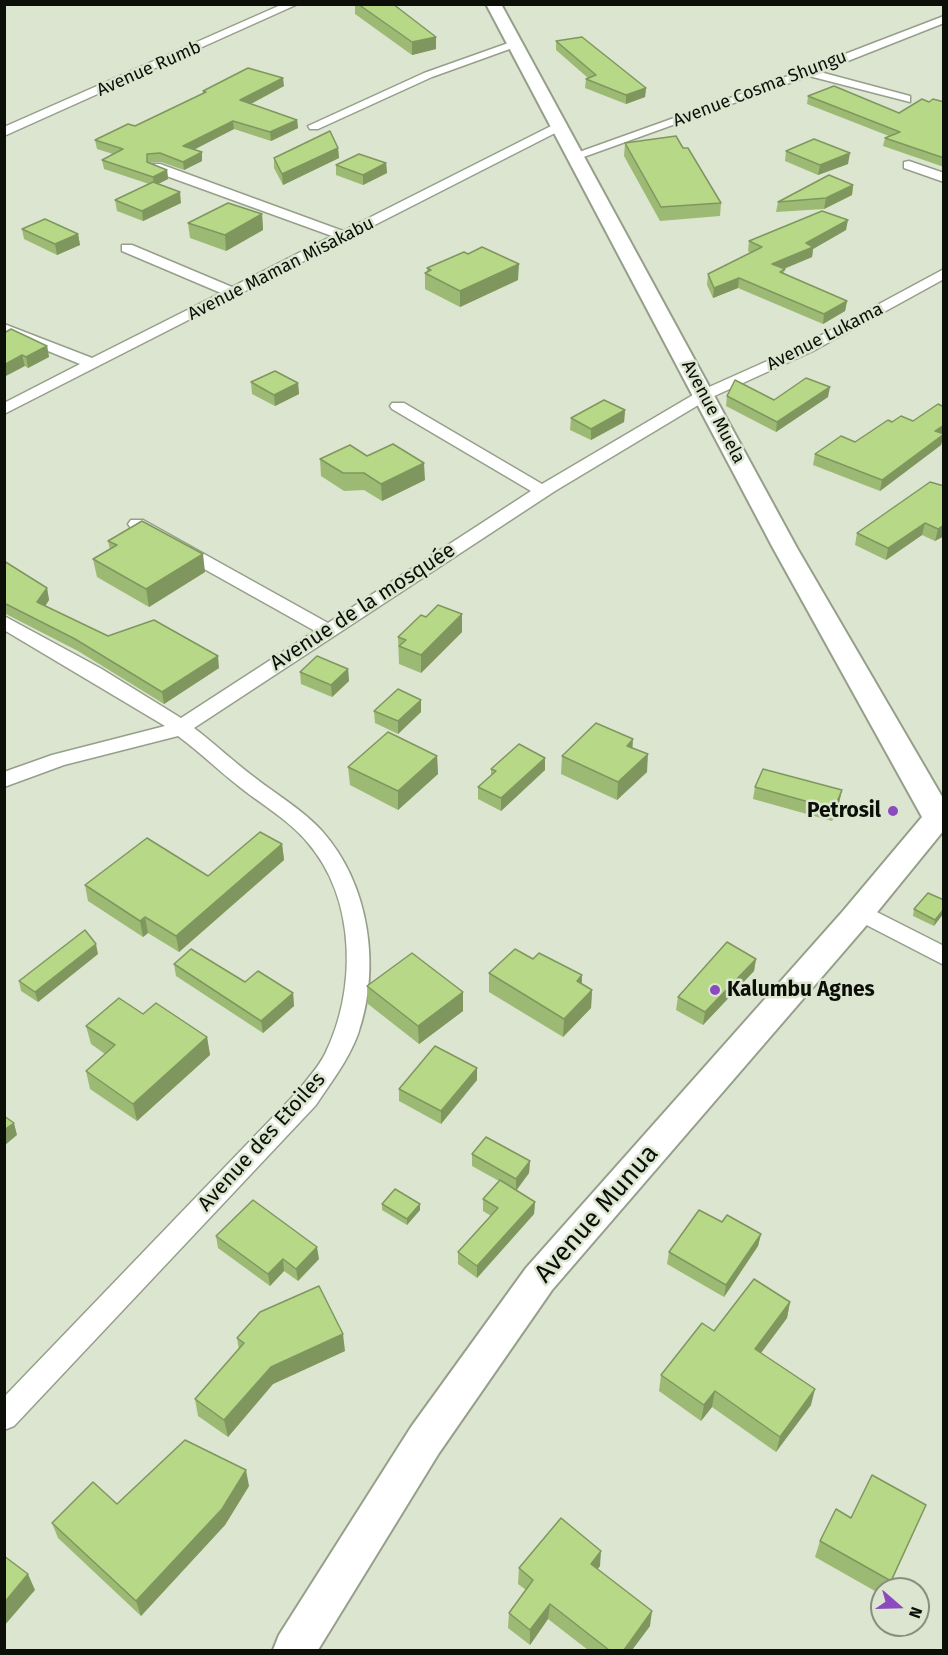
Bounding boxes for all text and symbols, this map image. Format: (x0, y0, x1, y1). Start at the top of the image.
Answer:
street label: Avenue Rumb (93, 36, 205, 102)
street label: Avenue Cosma Shungu (670, 46, 850, 132)
street label: Avenue Maman Misakabu (184, 213, 378, 325)
street label: Avenue Lukama (763, 298, 887, 376)
street label: Avenue Muela (677, 357, 749, 467)
street label: Avenue de la mosquée (266, 538, 460, 676)
place label: Petrosil (807, 798, 881, 824)
marker: Petrosil (886, 804, 900, 818)
place label: Kalumbu Agnes (727, 977, 875, 1003)
marker: Kalumbu Agnes (708, 983, 722, 997)
street label: Avenue des Etoiles (193, 1067, 331, 1217)
street label: Avenue Munua (528, 1138, 666, 1290)
north arrow (870, 1577, 930, 1637)
text: N (905, 1604, 926, 1621)

